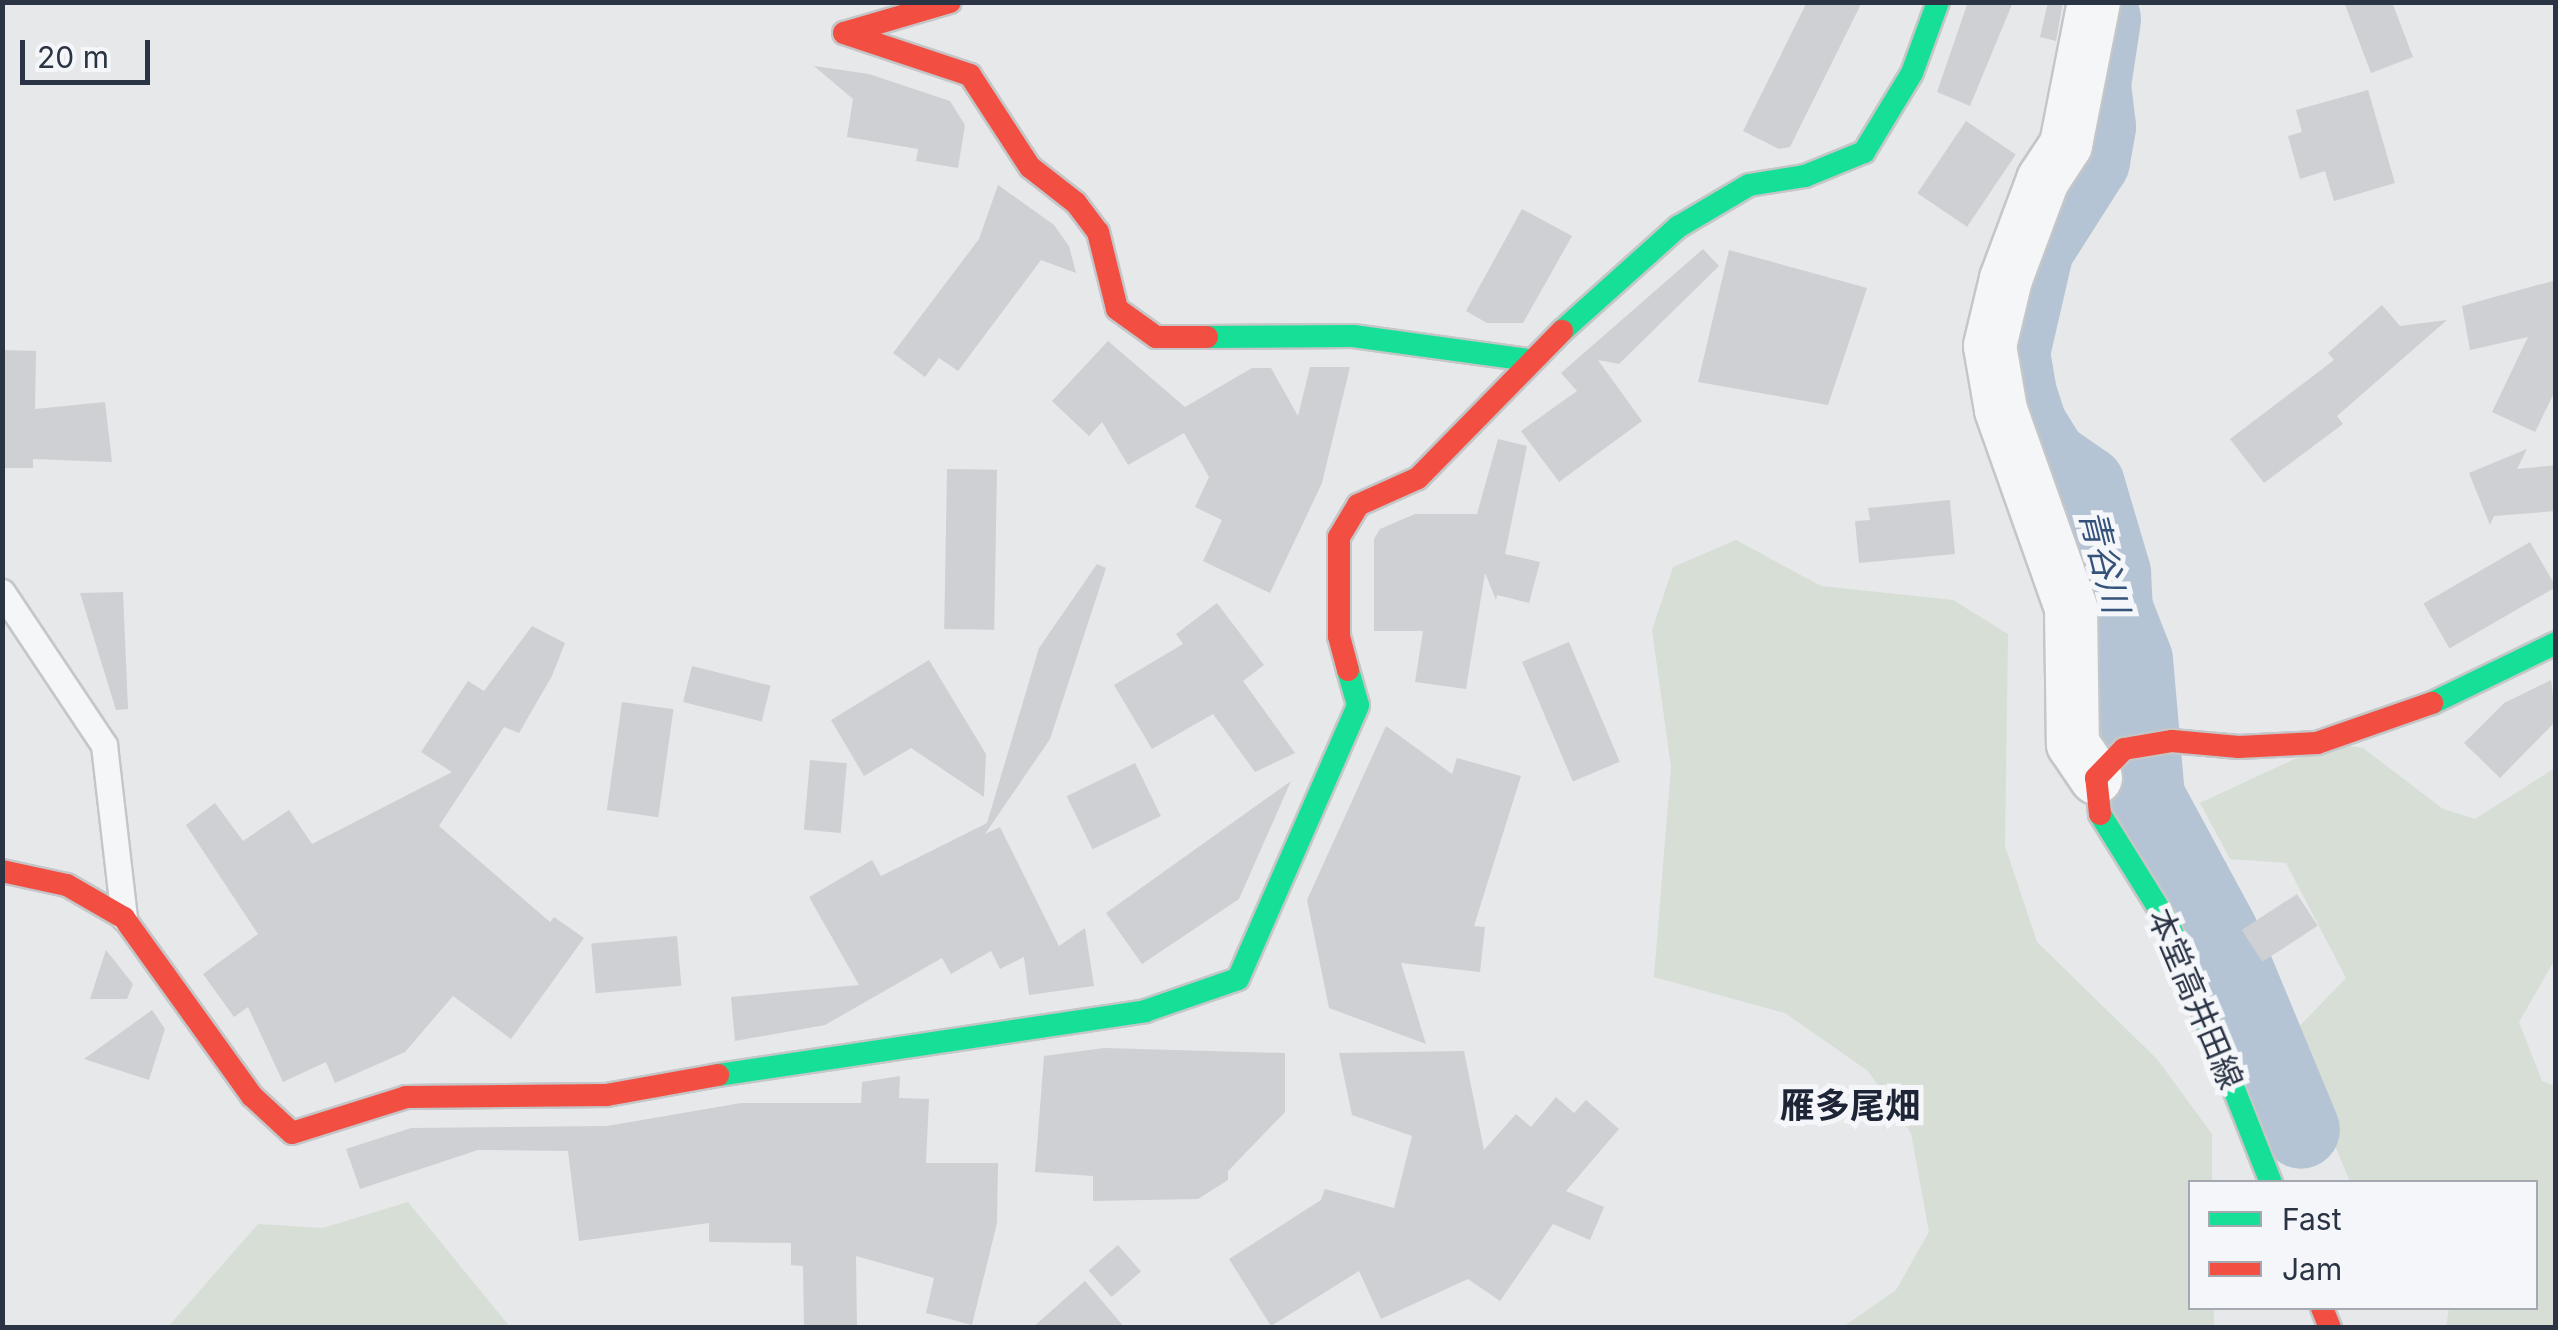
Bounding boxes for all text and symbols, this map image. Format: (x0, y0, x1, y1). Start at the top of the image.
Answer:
scale bar (25, 20, 155, 82)
text: 20 m (37, 39, 109, 75)
water label: 青谷川 (2072, 505, 2138, 617)
street label: 本堂高井田線 (2140, 903, 2250, 1095)
district label: 雁多尾畑 (1780, 1084, 1920, 1126)
legend (2188, 1180, 2538, 1310)
text: Fast (2282, 1201, 2341, 1237)
text: Jam (2282, 1251, 2342, 1287)

